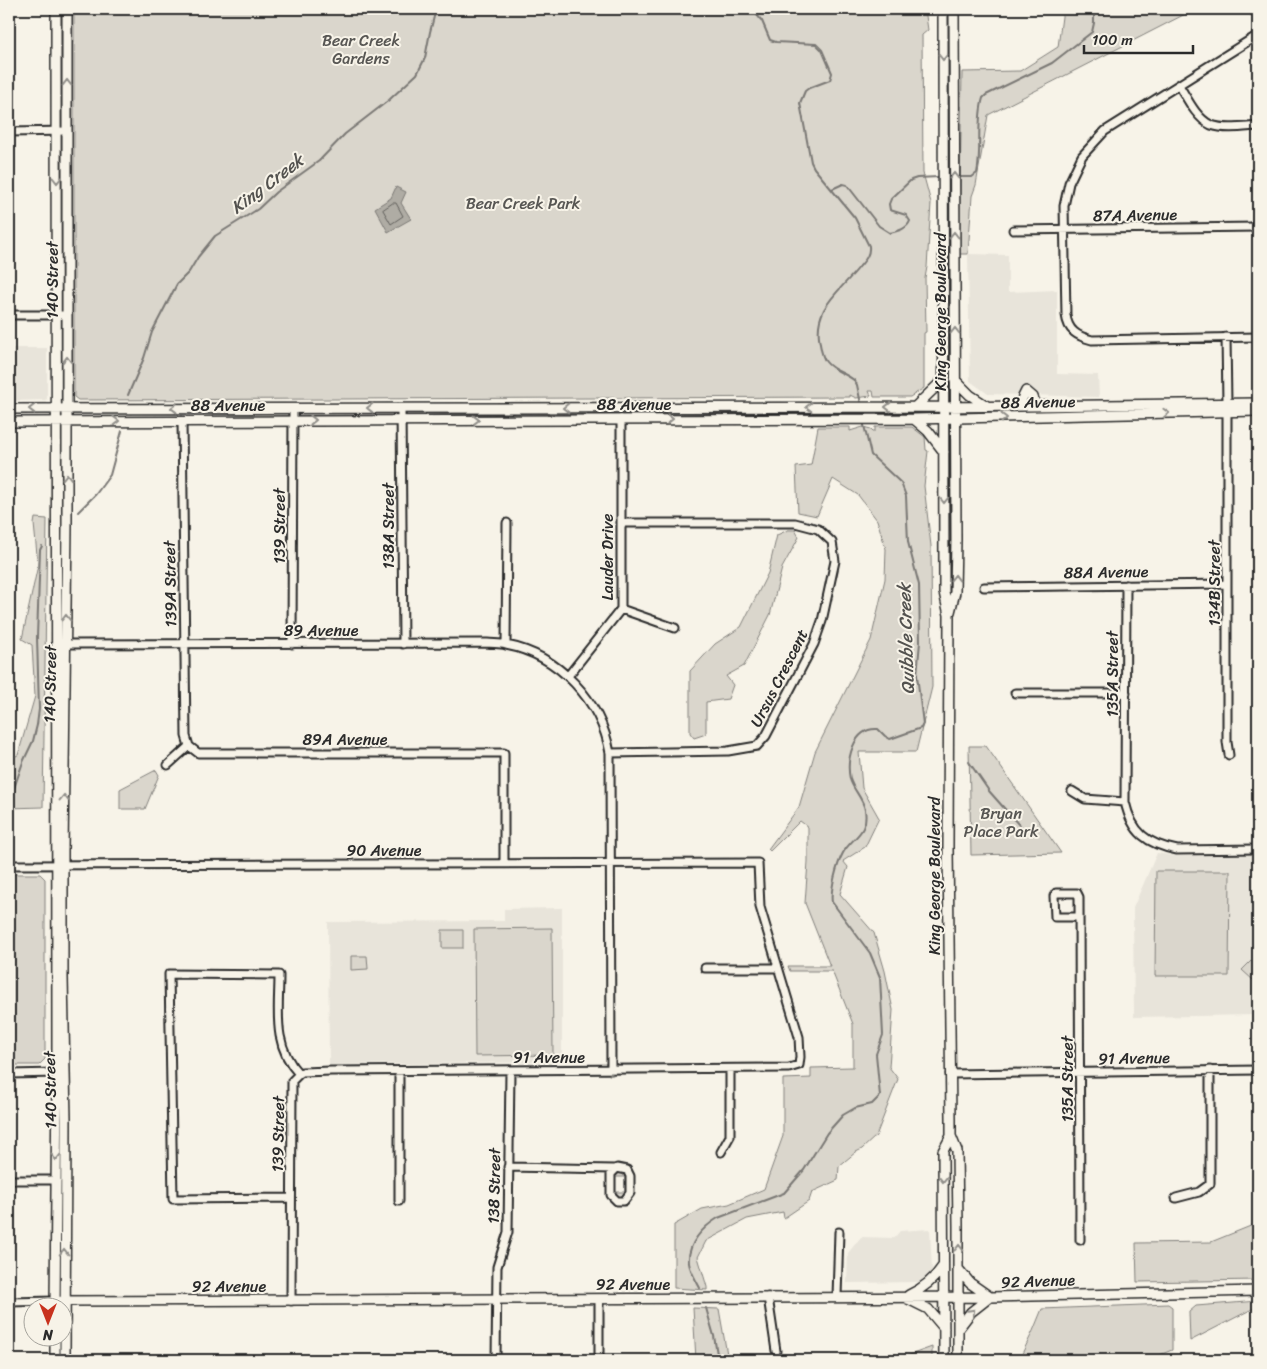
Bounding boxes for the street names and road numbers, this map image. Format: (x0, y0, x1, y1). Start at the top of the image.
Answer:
street label: 87A Avenue (1093, 200, 1178, 230)
street label: King George Boulevard (926, 231, 955, 391)
street label: 140 Street (38, 241, 67, 319)
street label: 88 Avenue (1000, 387, 1076, 417)
street label: 88 Avenue (597, 390, 672, 419)
street label: 88 Avenue (191, 391, 266, 420)
street label: 138A Street (374, 482, 403, 569)
street label: 139 Street (265, 487, 294, 564)
street label: Lauder Drive (593, 513, 622, 601)
street label: 134B Street (1200, 539, 1229, 626)
street label: 139A Street (155, 540, 185, 628)
street label: 88A Avenue (1063, 557, 1149, 587)
street label: 89 Avenue (284, 616, 359, 645)
street label: Ursus Crescent (742, 624, 816, 732)
street label: 135A Street (1098, 630, 1127, 717)
street label: 140 Street (35, 644, 65, 723)
street label: 89A Avenue (302, 725, 388, 754)
street label: King George Boulevard (920, 795, 949, 955)
street label: 90 Avenue (346, 836, 422, 865)
street label: 135A Street (1053, 1035, 1082, 1122)
street label: 91 Avenue (513, 1043, 585, 1072)
street label: 91 Avenue (1098, 1043, 1170, 1073)
street label: 140 Street (35, 1050, 65, 1129)
street label: 139 Street (263, 1095, 293, 1172)
street label: 138 Street (479, 1147, 509, 1224)
street label: 92 Avenue (1000, 1265, 1076, 1297)
street label: 92 Avenue (596, 1270, 670, 1299)
street label: 92 Avenue (192, 1272, 266, 1301)

